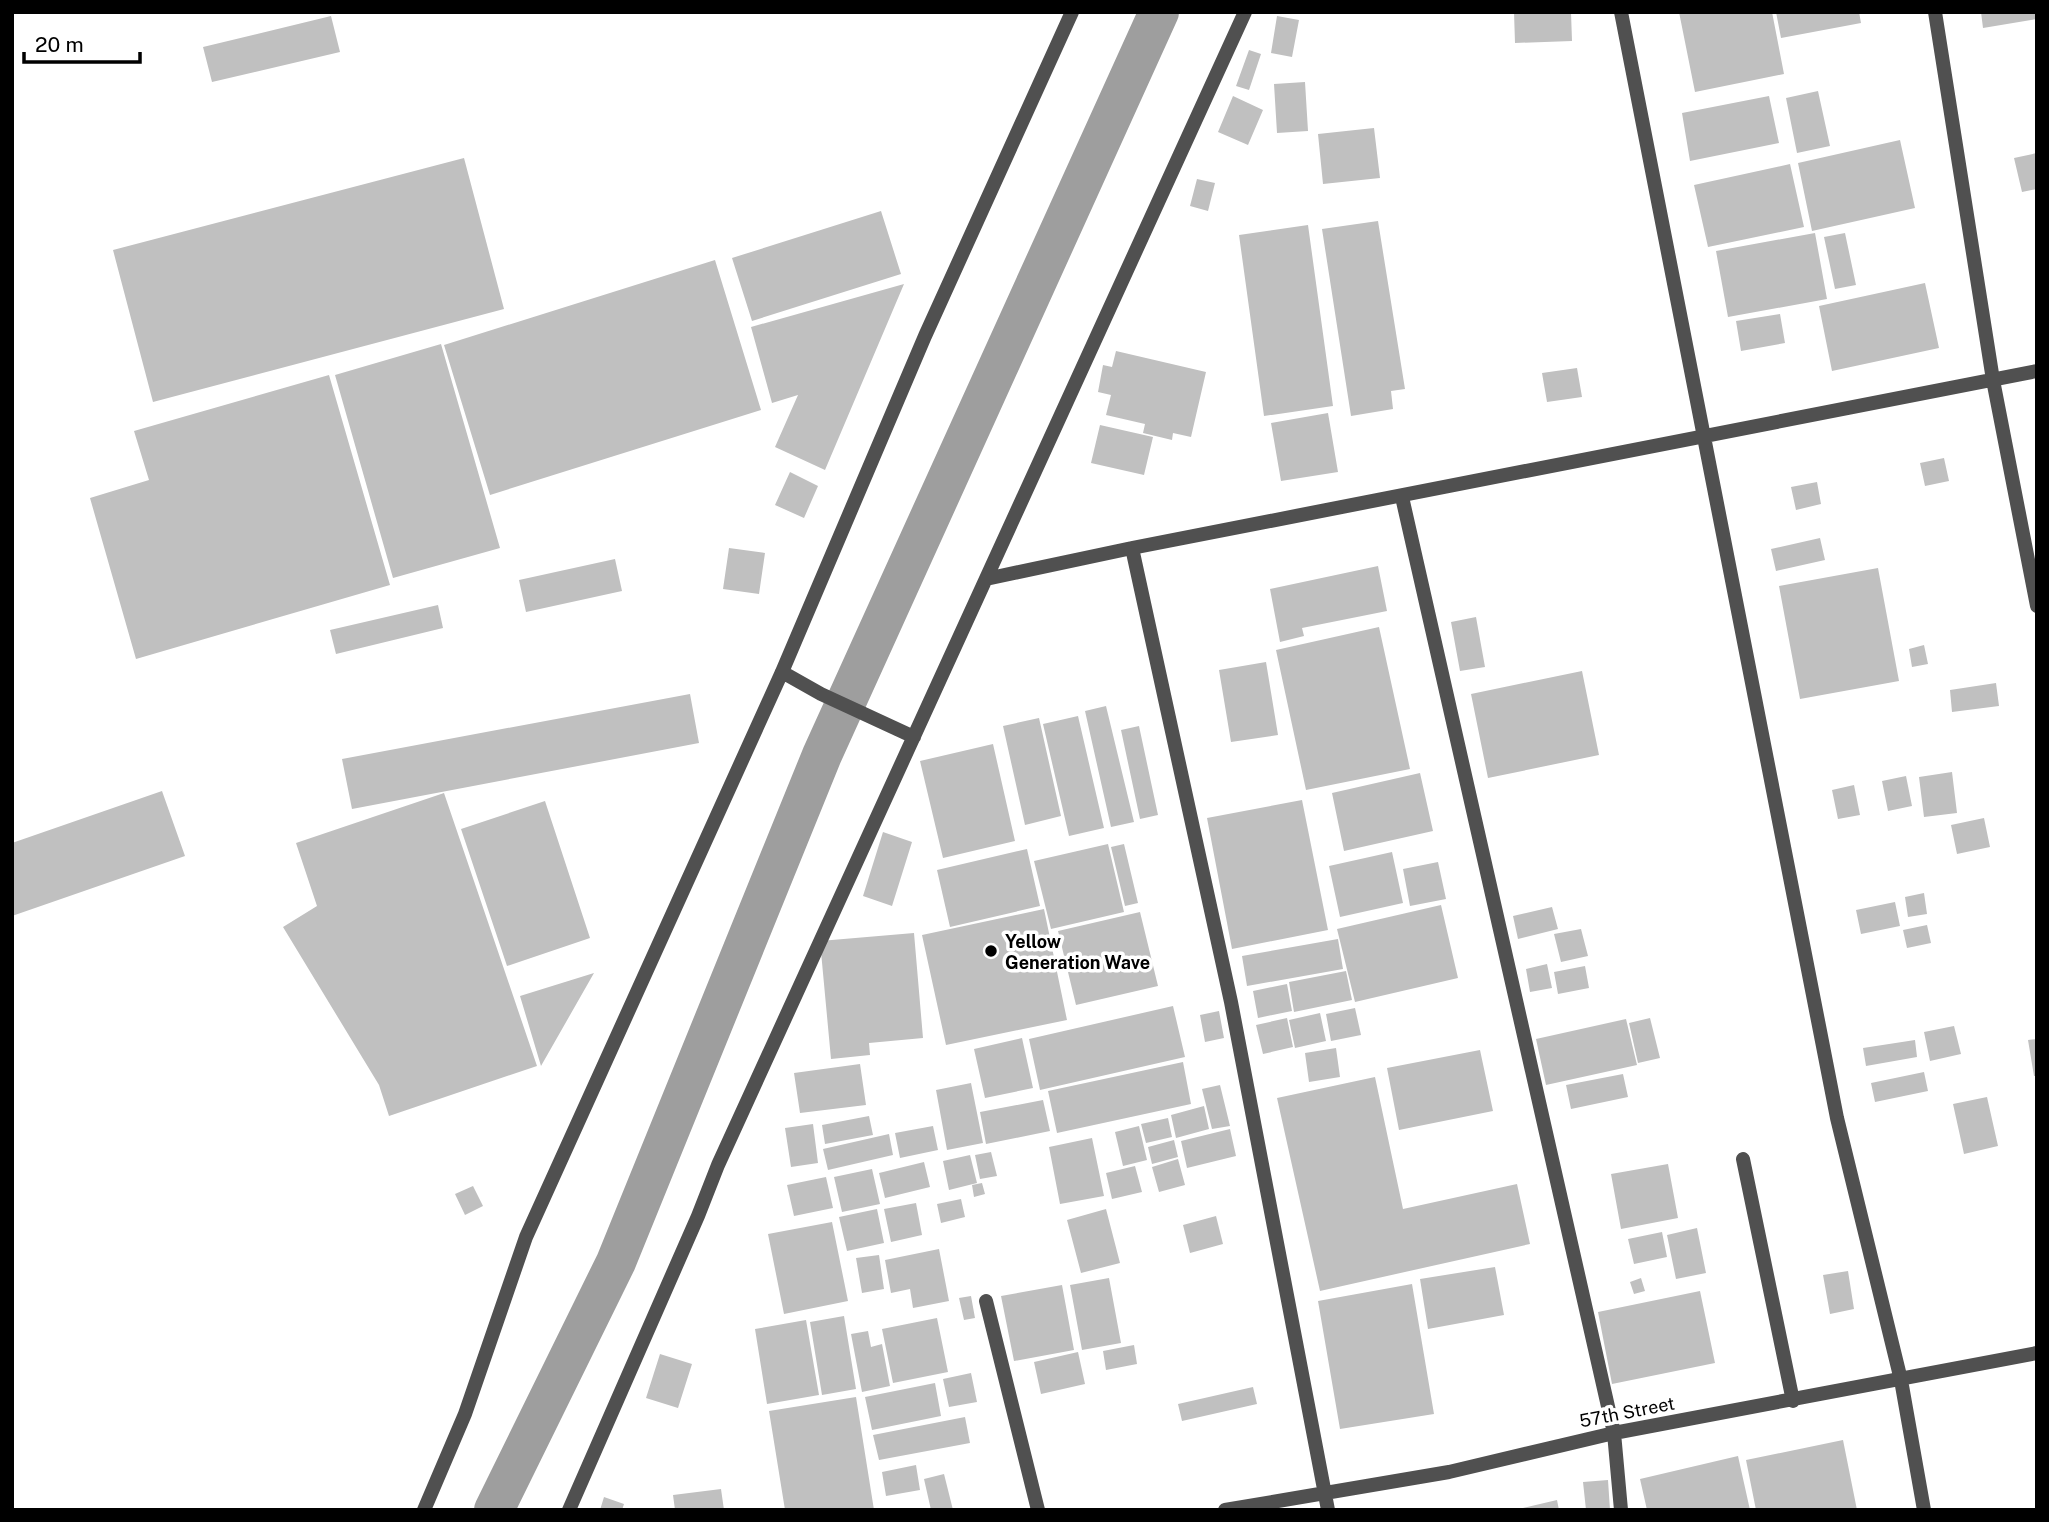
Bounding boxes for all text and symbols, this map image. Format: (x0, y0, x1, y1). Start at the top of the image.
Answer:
scale bar (24, 21, 140, 65)
text: 20 m (35, 32, 84, 57)
place label: Yellow Generation Wave (1005, 931, 1150, 973)
marker: Yellow Generation Wave (983, 943, 999, 959)
street label: 57th Street (1578, 1392, 1676, 1432)

